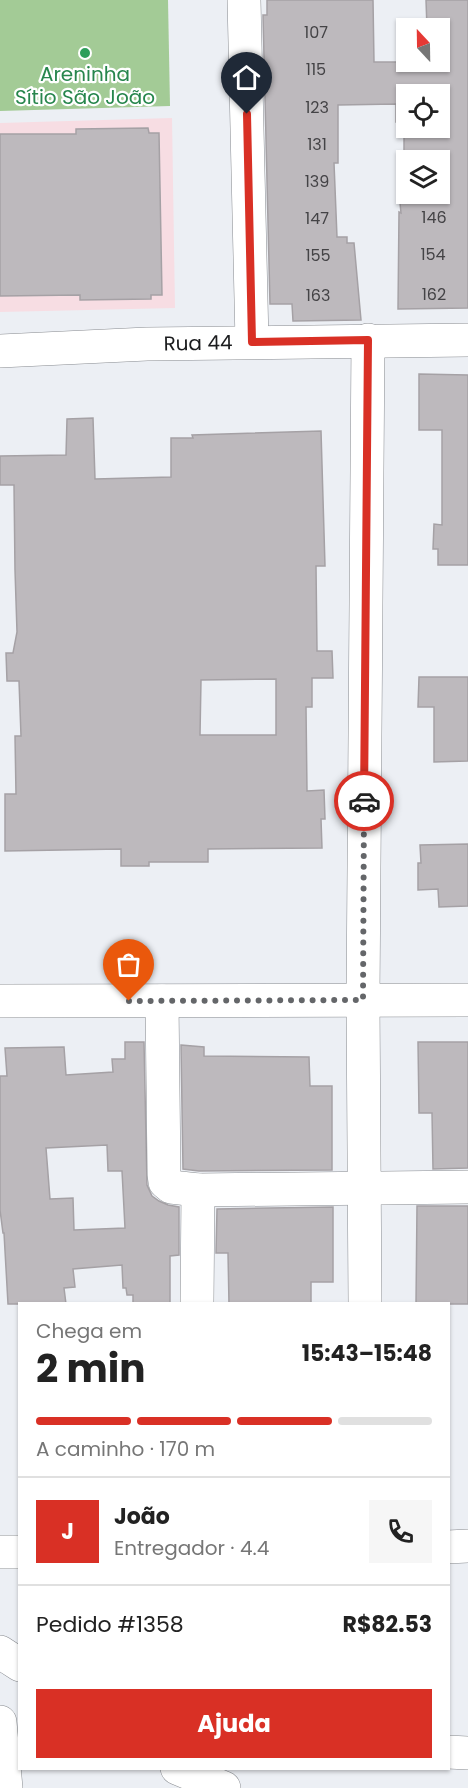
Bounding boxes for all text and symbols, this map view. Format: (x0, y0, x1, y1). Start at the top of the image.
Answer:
north arrow (396, 18, 450, 72)
map controls (396, 18, 450, 204)
house number: 107 (304, 21, 328, 44)
marker: Areninha Sítio São João (78, 46, 92, 60)
pin (221, 52, 272, 114)
house number: 115 (306, 58, 326, 81)
place label: Areninha Sítio São João (15, 60, 155, 111)
icon: home (230, 61, 263, 94)
button: locate (396, 84, 450, 138)
house number: 123 (305, 96, 329, 119)
house number: 131 (307, 133, 327, 156)
button: layers (396, 150, 450, 204)
house number: 139 (305, 170, 329, 193)
house number: 146 (421, 206, 447, 229)
house number: 147 (305, 207, 329, 230)
house number: 154 (420, 243, 446, 266)
house number: 155 (305, 244, 331, 267)
house number: 162 (422, 283, 446, 306)
house number: 163 (306, 284, 330, 307)
street label: Rua 44 (163, 328, 233, 358)
courier (334, 771, 394, 831)
icon: car (348, 785, 381, 818)
pin (103, 939, 154, 1001)
icon: bag (112, 948, 145, 981)
text: Chega em (36, 1317, 142, 1345)
text: 15:43–15:48 (302, 1338, 432, 1369)
text: 2 min (36, 1341, 146, 1396)
text: A caminho · 170 m (36, 1435, 215, 1463)
button: phone (369, 1500, 432, 1563)
text: João (114, 1501, 170, 1532)
text: J (61, 1516, 74, 1547)
text: Entregador · 4.4 (114, 1534, 269, 1562)
text: Pedido #1358 (36, 1609, 184, 1640)
text: R$82.53 (343, 1609, 432, 1640)
button: Ajuda (36, 1689, 432, 1758)

